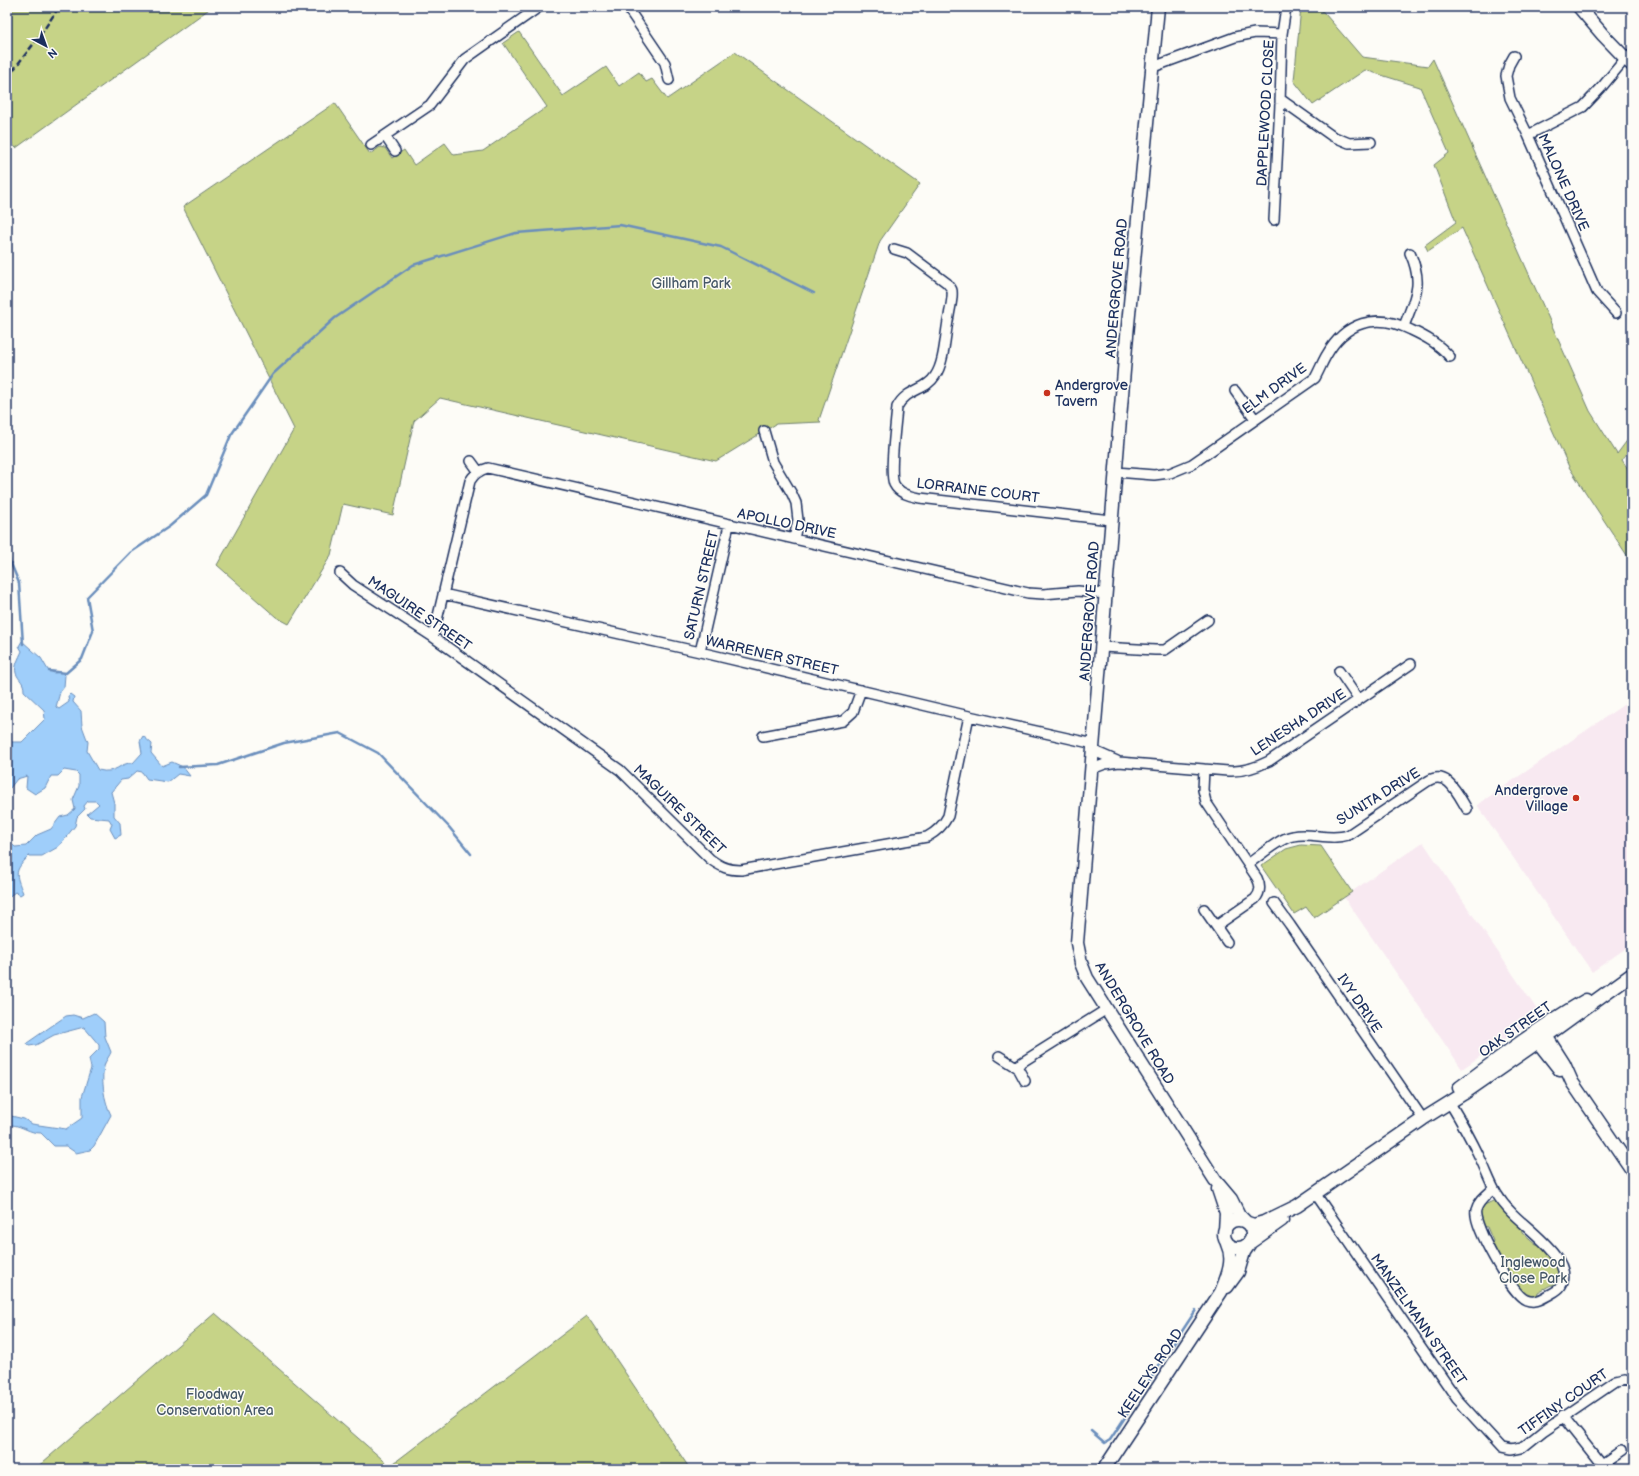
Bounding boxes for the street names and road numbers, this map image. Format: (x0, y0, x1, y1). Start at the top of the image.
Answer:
street label: DAPPLEWOOD CLOSE (1253, 39, 1278, 187)
street label: MALONE DRIVE (1534, 131, 1593, 234)
street label: ANDERGROVE ROAD (1102, 218, 1131, 358)
street label: ELM DRIVE (1239, 359, 1310, 417)
street label: LORRAINE COURT (915, 475, 1041, 507)
street label: APOLLO DRIVE (736, 505, 838, 542)
street label: SATURN STREET (681, 528, 722, 641)
street label: ANDERGROVE ROAD (1076, 541, 1103, 681)
street label: MAGUIRE STREET (365, 572, 475, 655)
street label: WARRENER STREET (704, 632, 841, 679)
street label: LENESHA DRIVE (1247, 685, 1349, 760)
street label: MAGUIRE STREET (630, 761, 730, 858)
street label: SUNITA DRIVE (1333, 764, 1423, 829)
street label: ANDERGROVE ROAD (1091, 959, 1178, 1088)
street label: IVY DRIVE (1334, 971, 1385, 1036)
street label: OAK STREET (1476, 998, 1555, 1061)
street label: MANZELMANN STREET (1367, 1251, 1471, 1388)
street label: KEELEYS ROAD (1114, 1325, 1187, 1421)
street label: TIFFINY COURT (1515, 1365, 1612, 1440)

